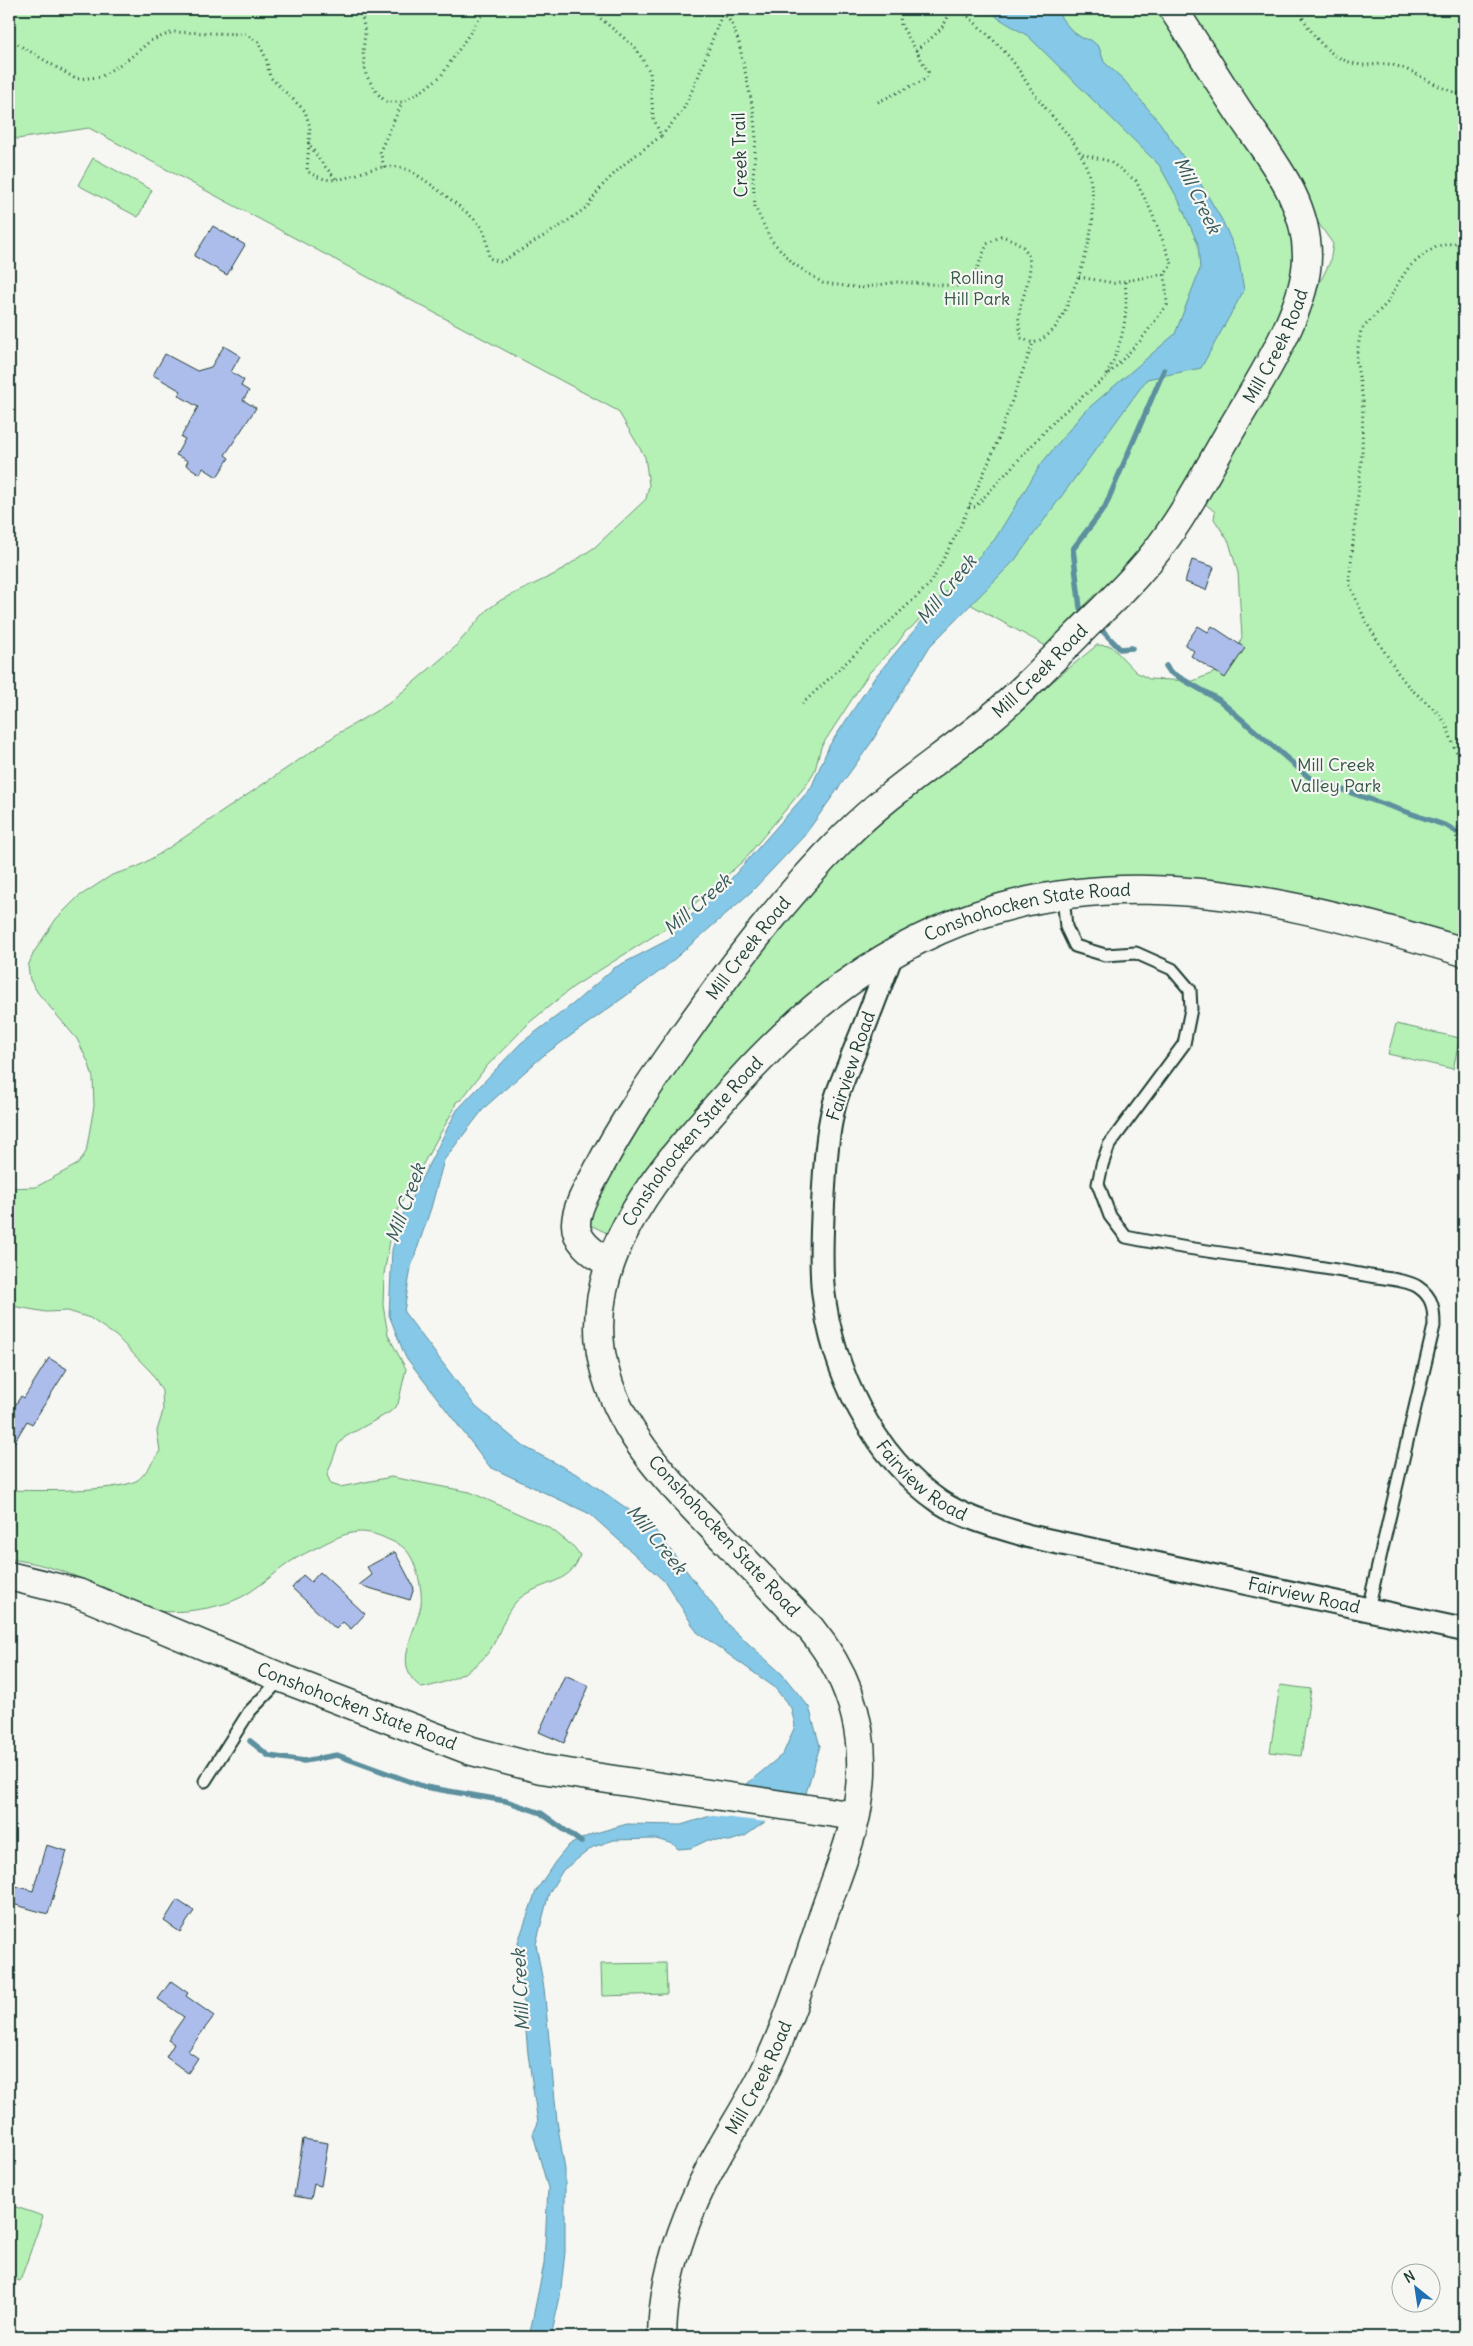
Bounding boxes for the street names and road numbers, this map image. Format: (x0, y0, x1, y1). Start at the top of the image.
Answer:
street label: Creek Trail (727, 112, 752, 198)
street label: Mill Creek Road (1237, 286, 1313, 407)
street label: Mill Creek Road (987, 619, 1093, 723)
street label: Conshohocken State Road (920, 878, 1131, 946)
street label: Mill Creek Road (701, 891, 796, 1004)
street label: Fairview Road (821, 1008, 880, 1124)
street label: Conshohocken State Road (617, 1051, 768, 1230)
street label: Fairview Road (871, 1435, 971, 1526)
street label: Conshohocken State Road (644, 1450, 805, 1621)
street label: Fairview Road (1246, 1572, 1363, 1618)
street label: Conshohocken State Road (254, 1657, 460, 1755)
street label: Mill Creek Road (720, 2017, 797, 2139)

